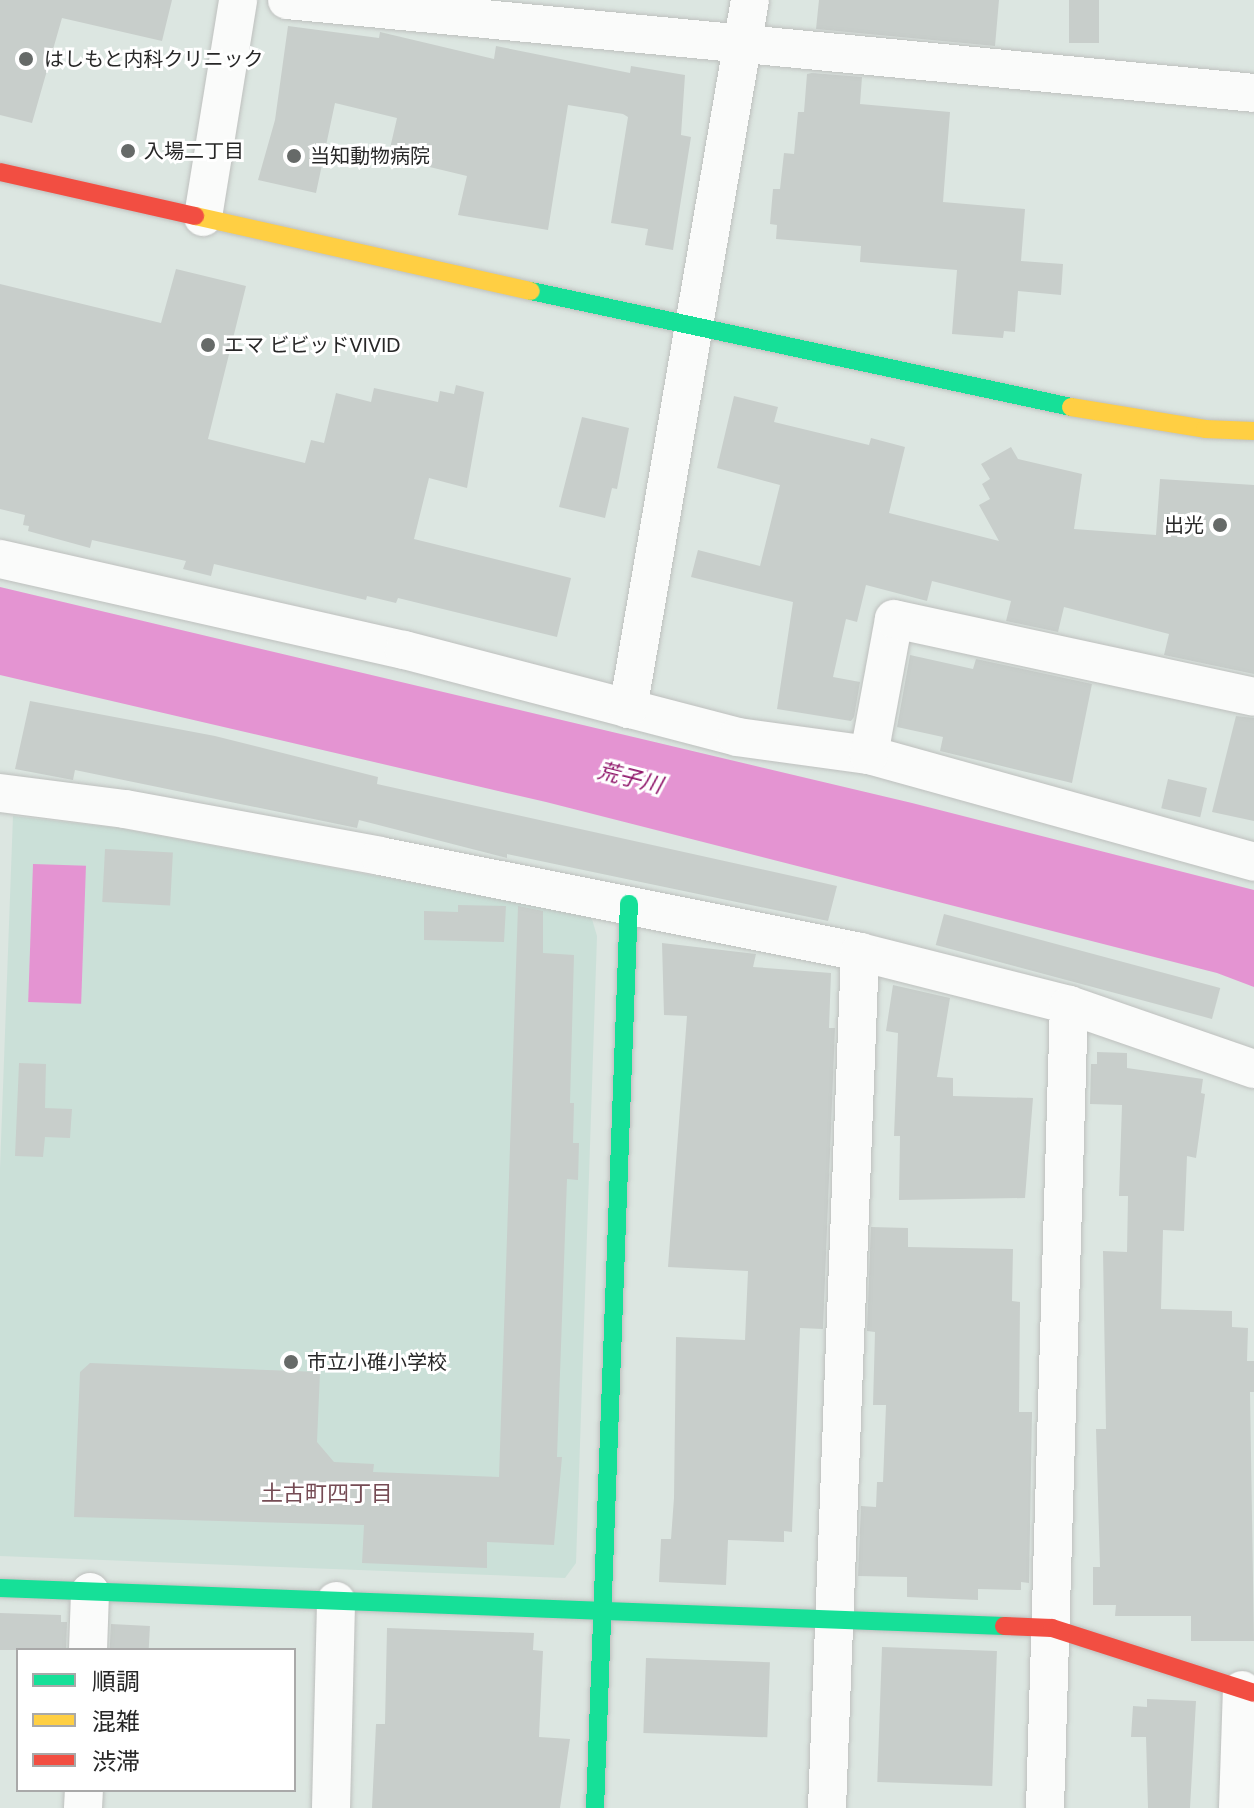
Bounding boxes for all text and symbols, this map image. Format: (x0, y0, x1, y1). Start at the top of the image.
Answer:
place label: はしもと内科クリニック (44, 47, 264, 71)
marker: はしもと内科クリニック (15, 48, 37, 70)
place label: 入場二丁目 (144, 139, 244, 163)
marker: 入場二丁目 (119, 142, 137, 160)
place label: 当知動物病院 (310, 144, 430, 168)
marker: 当知動物病院 (285, 147, 303, 165)
place label: エマ ビビッドVIVID (224, 333, 400, 357)
marker: エマ ビビッドVIVID (199, 336, 217, 354)
place label: 出光 (1164, 513, 1204, 537)
marker: 出光 (1211, 516, 1229, 534)
water label: 荒子川 (595, 757, 665, 799)
place label: 市立小碓小学校 (307, 1350, 447, 1374)
marker: 市立小碓小学校 (282, 1353, 300, 1371)
district label: 土古町四丁目 (261, 1481, 393, 1507)
legend (16, 1648, 296, 1792)
text: 順調 (92, 1665, 140, 1698)
text: 混雑 (92, 1705, 140, 1738)
text: 渋滞 (92, 1745, 140, 1778)

